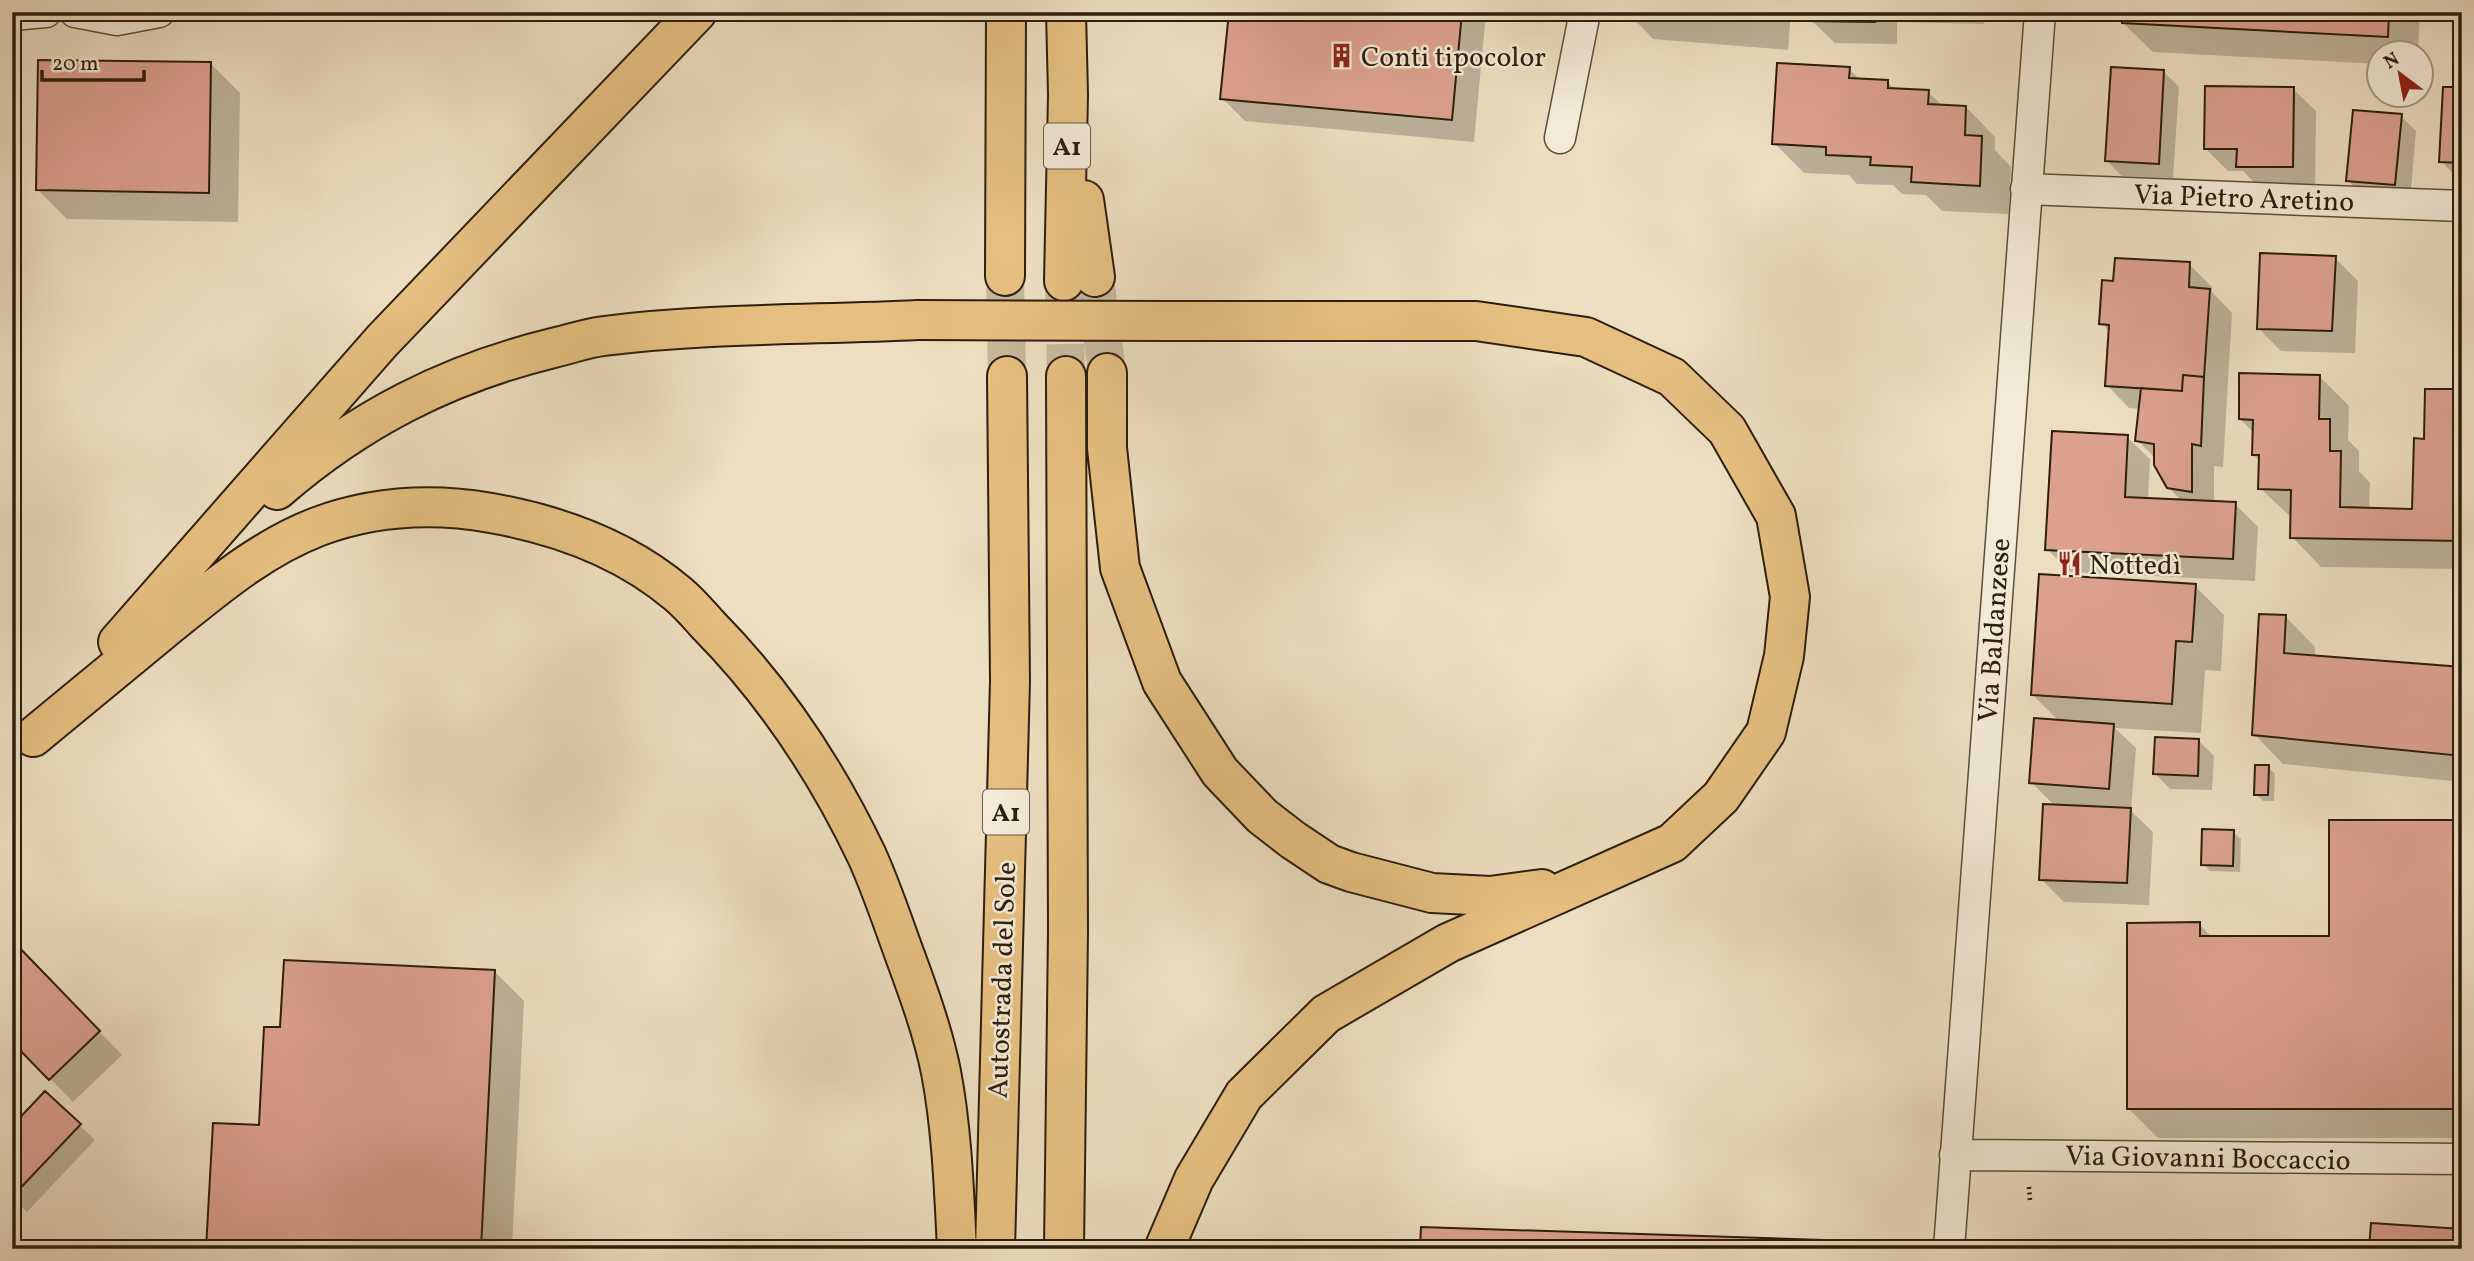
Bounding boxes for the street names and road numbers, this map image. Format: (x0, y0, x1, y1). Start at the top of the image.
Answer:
road number: A1 (1044, 124, 1090, 168)
street label: Via Pietro Aretino (2133, 176, 2355, 223)
street label: Via Baldanzese (1970, 537, 2021, 724)
road number: A1 (983, 790, 1029, 834)
street label: Autostrada del Sole (980, 861, 1027, 1099)
street label: Via Giovanni Boccaccio (2065, 1138, 2351, 1181)

